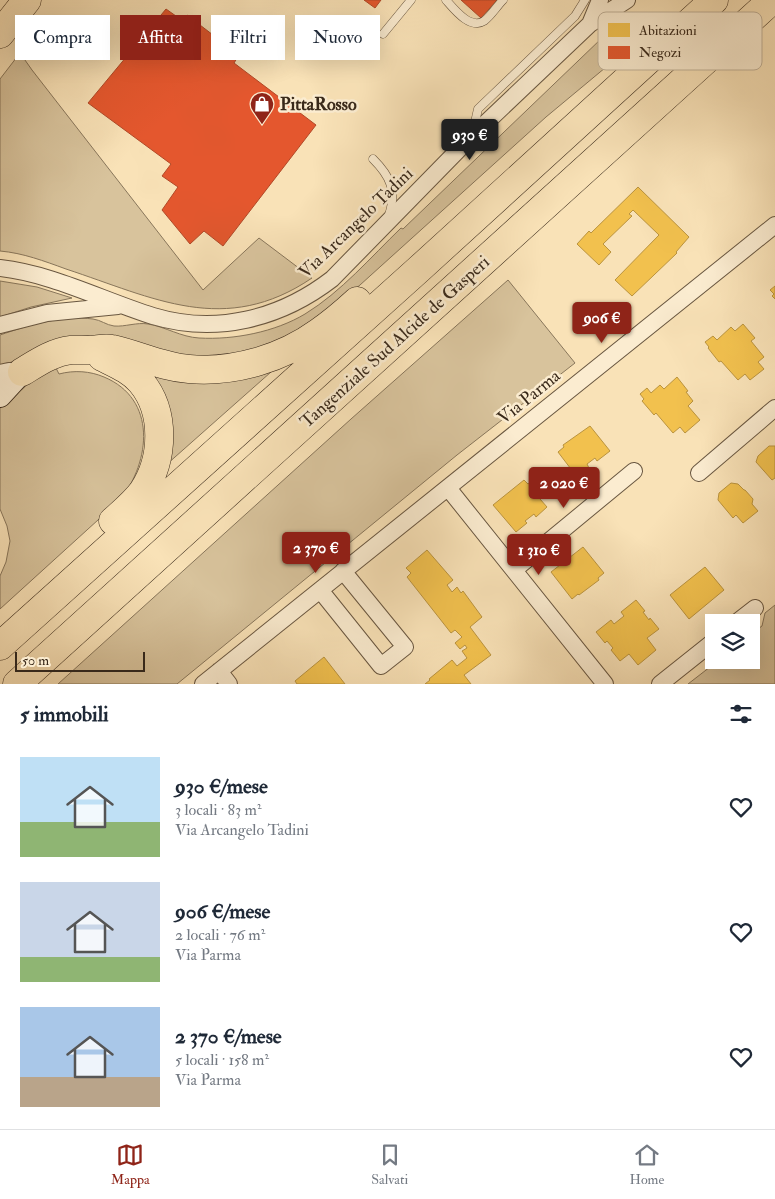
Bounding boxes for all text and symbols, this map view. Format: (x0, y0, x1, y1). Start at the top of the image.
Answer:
legend (598, 12, 762, 70)
chip: Compra (15, 15, 110, 60)
chip: Affitta (120, 15, 201, 60)
chip: Filtri (211, 15, 285, 60)
chip: Nuovo (295, 15, 380, 60)
text: Abitazioni (638, 22, 697, 39)
text: Negozi (639, 44, 681, 61)
shop icon: PittaRosso (249, 91, 275, 125)
place label: PittaRosso (280, 93, 357, 116)
pin: 930 € (435, 119, 505, 161)
text: 930 € (452, 125, 488, 145)
street label: Via Arcangelo Tadini (294, 162, 418, 284)
street label: Tangenziale Sud Alcide de Gasperi (295, 251, 495, 433)
pin: 906 € (567, 302, 637, 344)
text: 906 € (583, 308, 621, 328)
street label: Via Parma (493, 364, 566, 429)
pin: 2 020 € (518, 466, 610, 509)
text: 2 020 € (540, 473, 588, 493)
pin: 2 370 € (270, 532, 362, 574)
pin: 1 310 € (493, 534, 585, 576)
text: 2 370 € (293, 538, 339, 558)
text: 1 310 € (518, 540, 560, 560)
map controls (705, 614, 760, 669)
button: layers (705, 614, 760, 669)
scale bar (15, 649, 145, 672)
text: 50 m (22, 652, 49, 669)
icon: filters (727, 700, 755, 728)
text: 5 immobili (20, 701, 109, 728)
text: 930 €/mese (175, 773, 268, 800)
icon: home (60, 777, 120, 837)
icon: heart (727, 793, 755, 821)
text: 3 locali · 83 m² (175, 800, 261, 820)
text: Via Arcangelo Tadini (175, 820, 309, 840)
text: 906 €/mese (175, 898, 270, 925)
icon: home (60, 902, 120, 962)
icon: heart (727, 918, 755, 946)
text: 2 locali · 76 m² (175, 925, 265, 945)
text: Via Parma (175, 945, 241, 965)
text: 2 370 €/mese (175, 1023, 282, 1050)
icon: home (60, 1027, 120, 1087)
icon: heart (727, 1043, 755, 1071)
text: 5 locali · 158 m² (175, 1050, 269, 1070)
text: Via Parma (175, 1070, 241, 1090)
tab: Mappa (111, 1141, 150, 1188)
tab: Salvati (371, 1141, 408, 1188)
tab: Home (630, 1141, 664, 1188)

